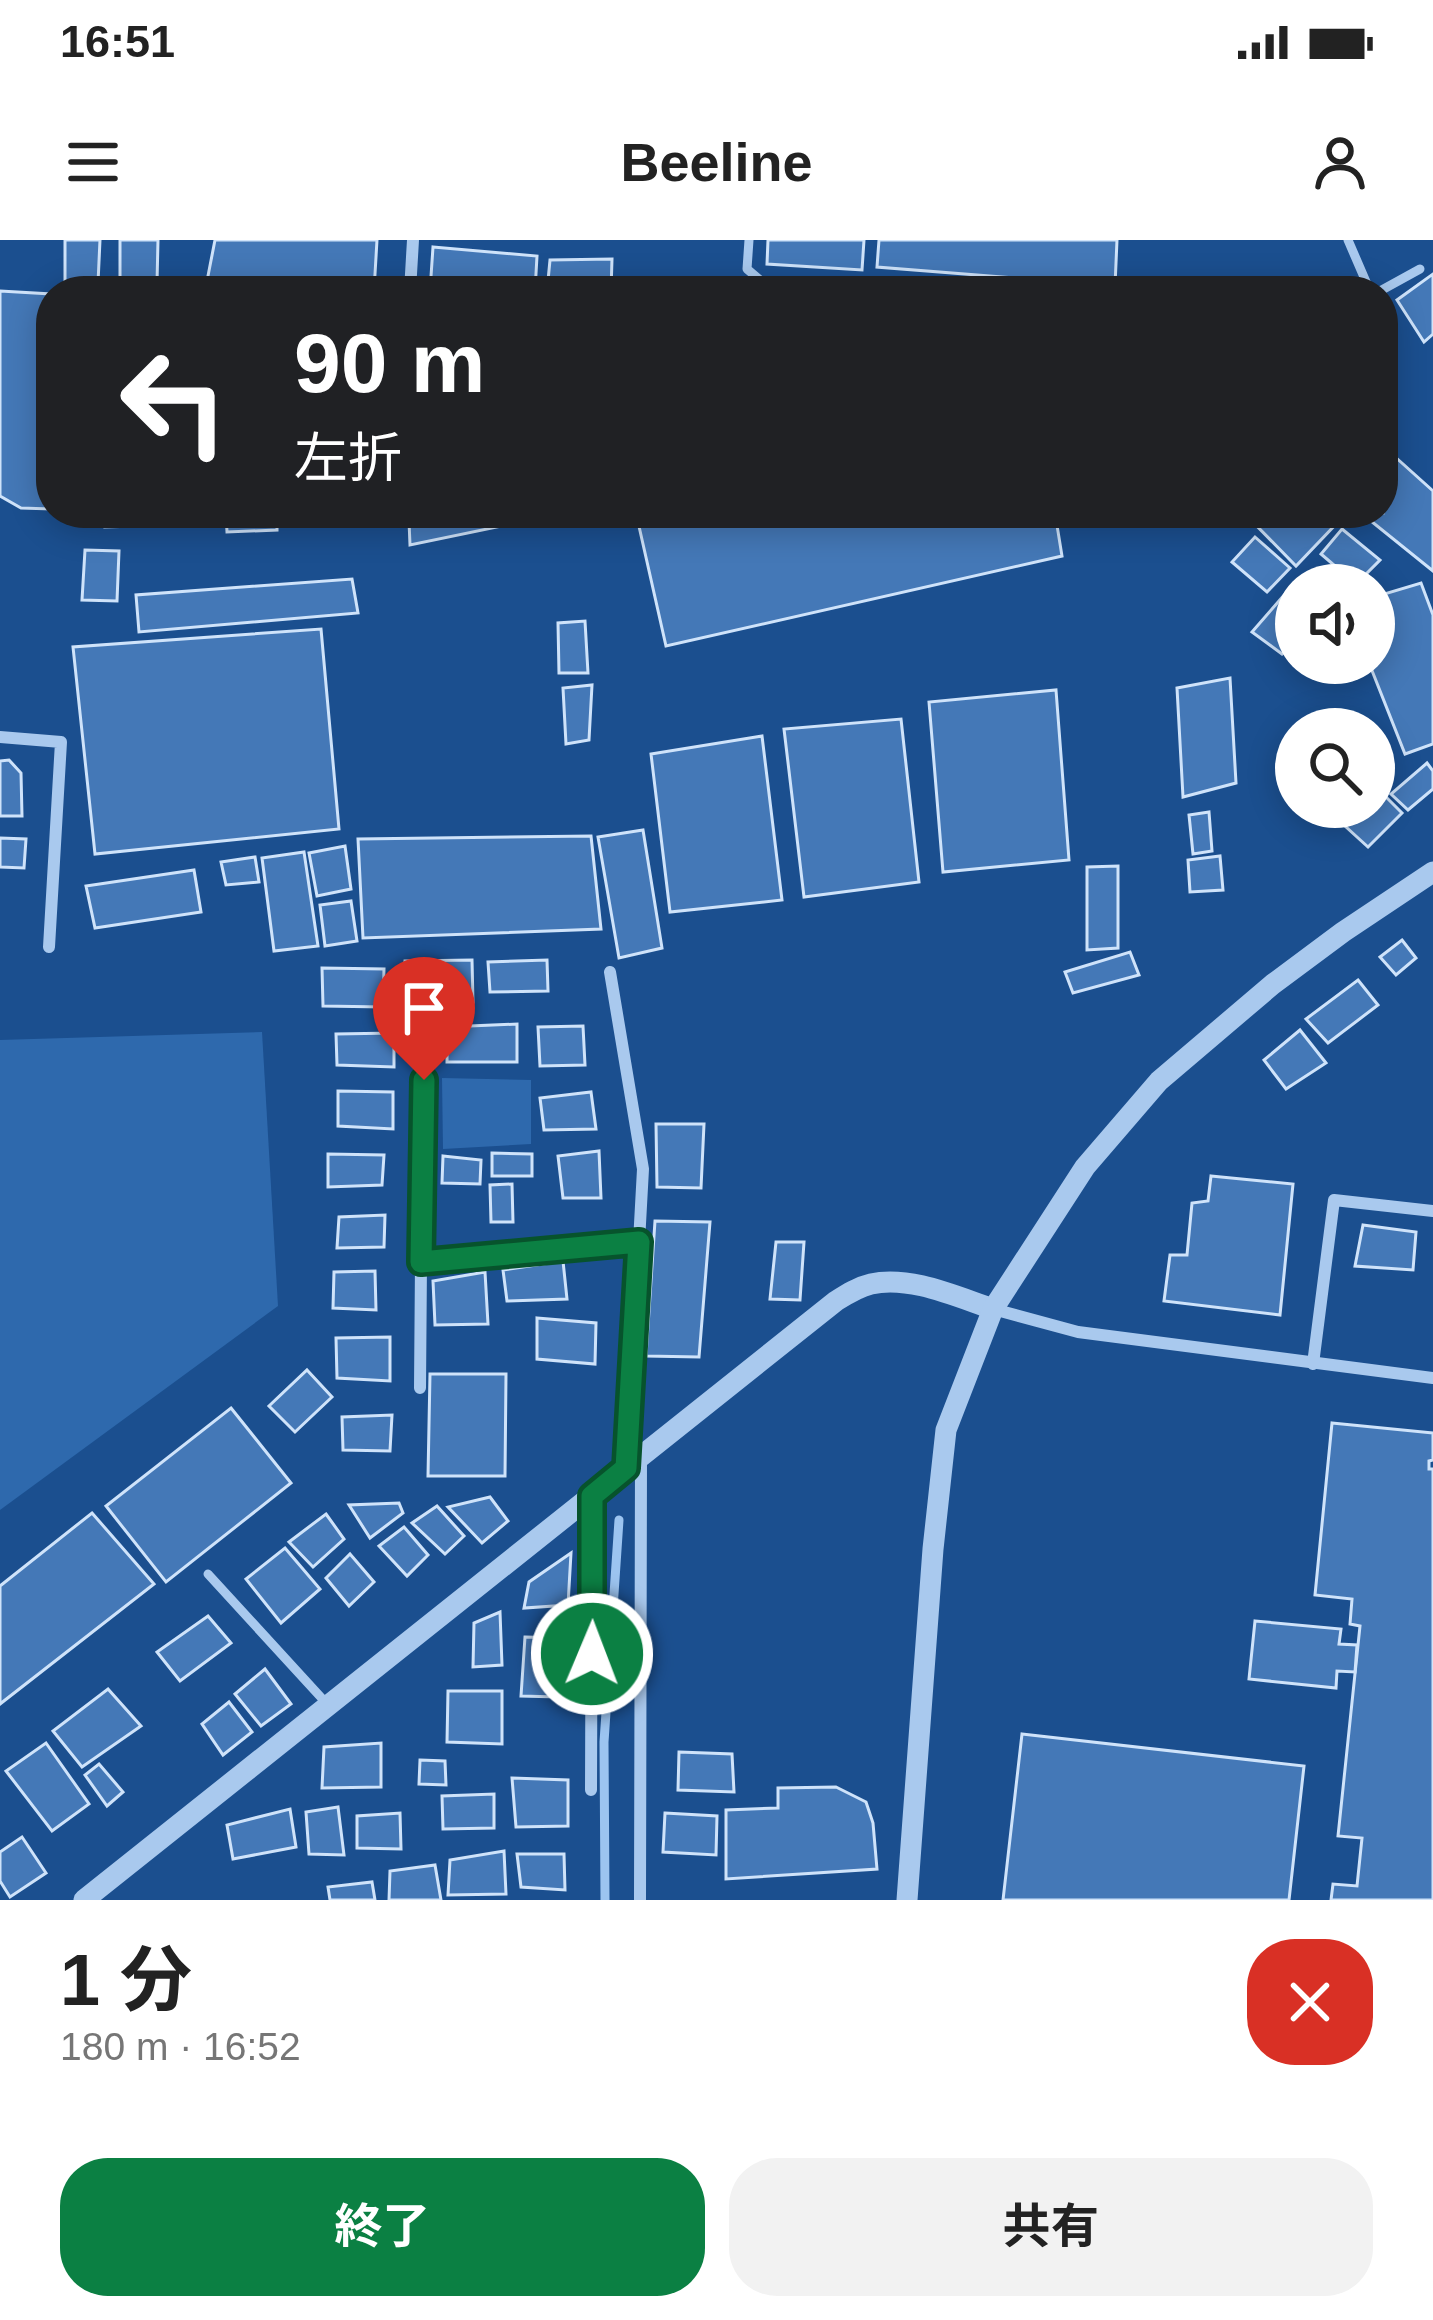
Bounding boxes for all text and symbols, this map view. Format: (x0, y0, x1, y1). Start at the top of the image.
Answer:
text: 16:51 (60, 16, 175, 67)
icon: menu (60, 129, 126, 195)
icon: person (1307, 129, 1373, 195)
text: Beeline (620, 132, 813, 192)
text: 90 m (294, 316, 485, 410)
icon: left (96, 324, 252, 480)
text: 左折 (294, 428, 402, 488)
map controls (1275, 564, 1395, 828)
button: sound (1275, 564, 1395, 684)
button: search (1275, 708, 1395, 828)
pin (373, 957, 475, 1080)
icon: arrive (391, 975, 457, 1041)
position arrow (529, 1591, 655, 1717)
button: close (1247, 1939, 1373, 2065)
text: 1 分 (60, 1940, 192, 2020)
text: 180 m · 16:52 (60, 2025, 301, 2068)
button: 終了 (60, 2158, 705, 2296)
button: 共有 (729, 2158, 1373, 2296)

